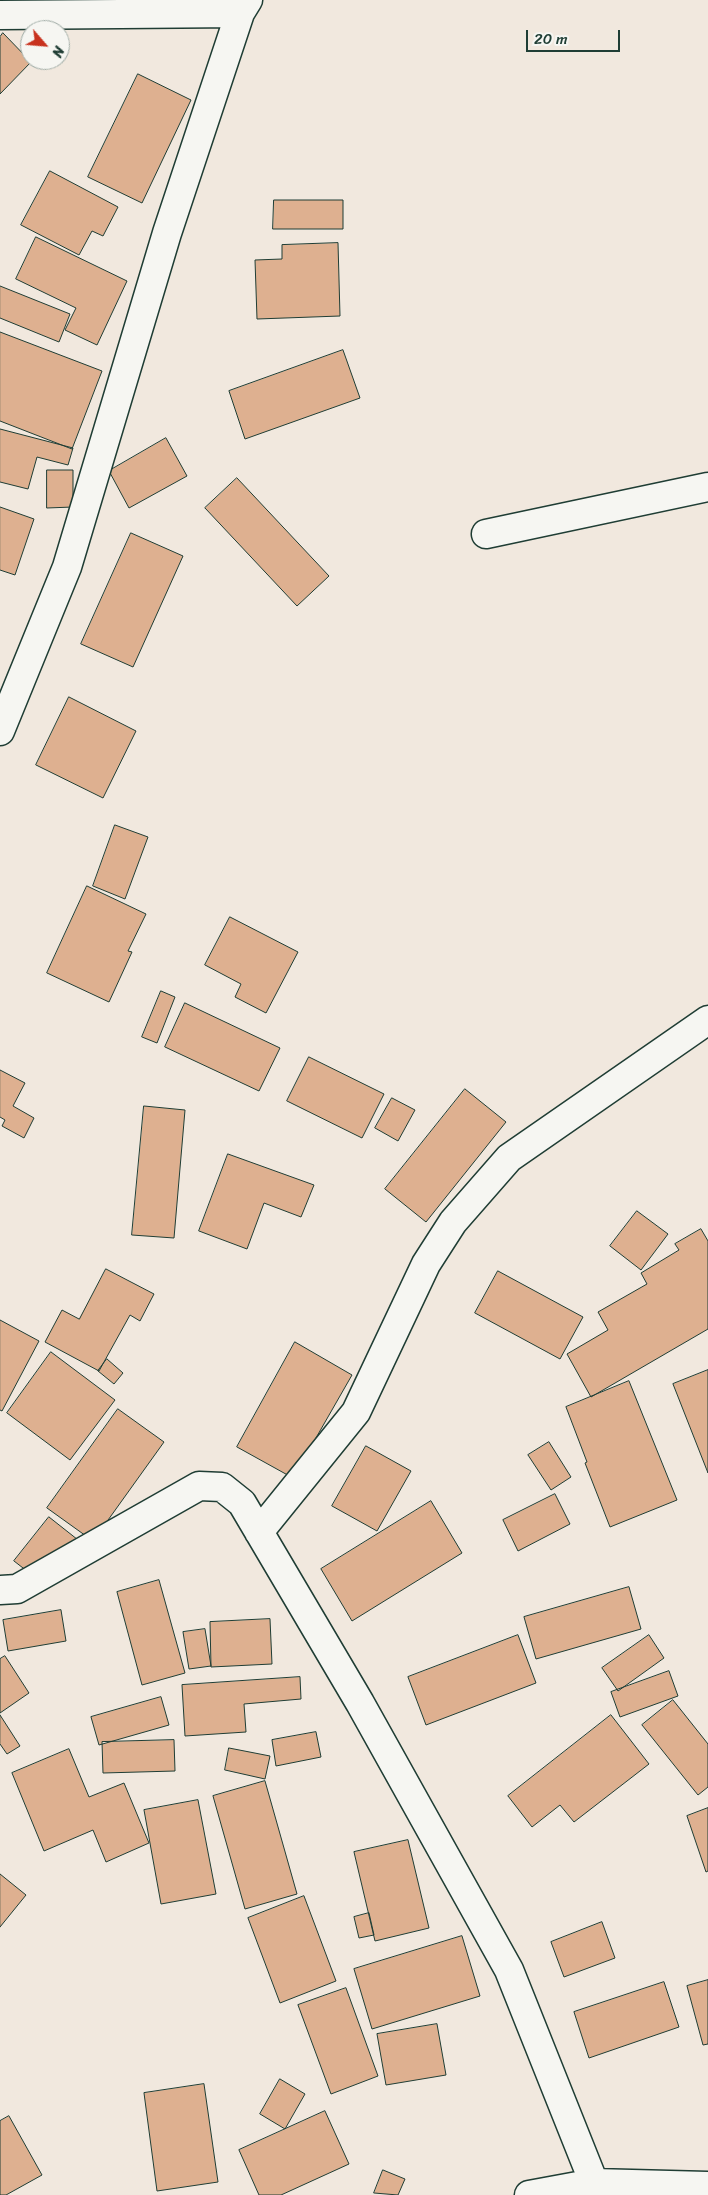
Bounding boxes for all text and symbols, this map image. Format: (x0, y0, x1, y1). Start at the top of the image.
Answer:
north arrow (20, 20, 70, 70)
scale bar (528, 20, 622, 52)
text: 20 m (534, 26, 568, 52)
text: N (45, 42, 71, 62)

